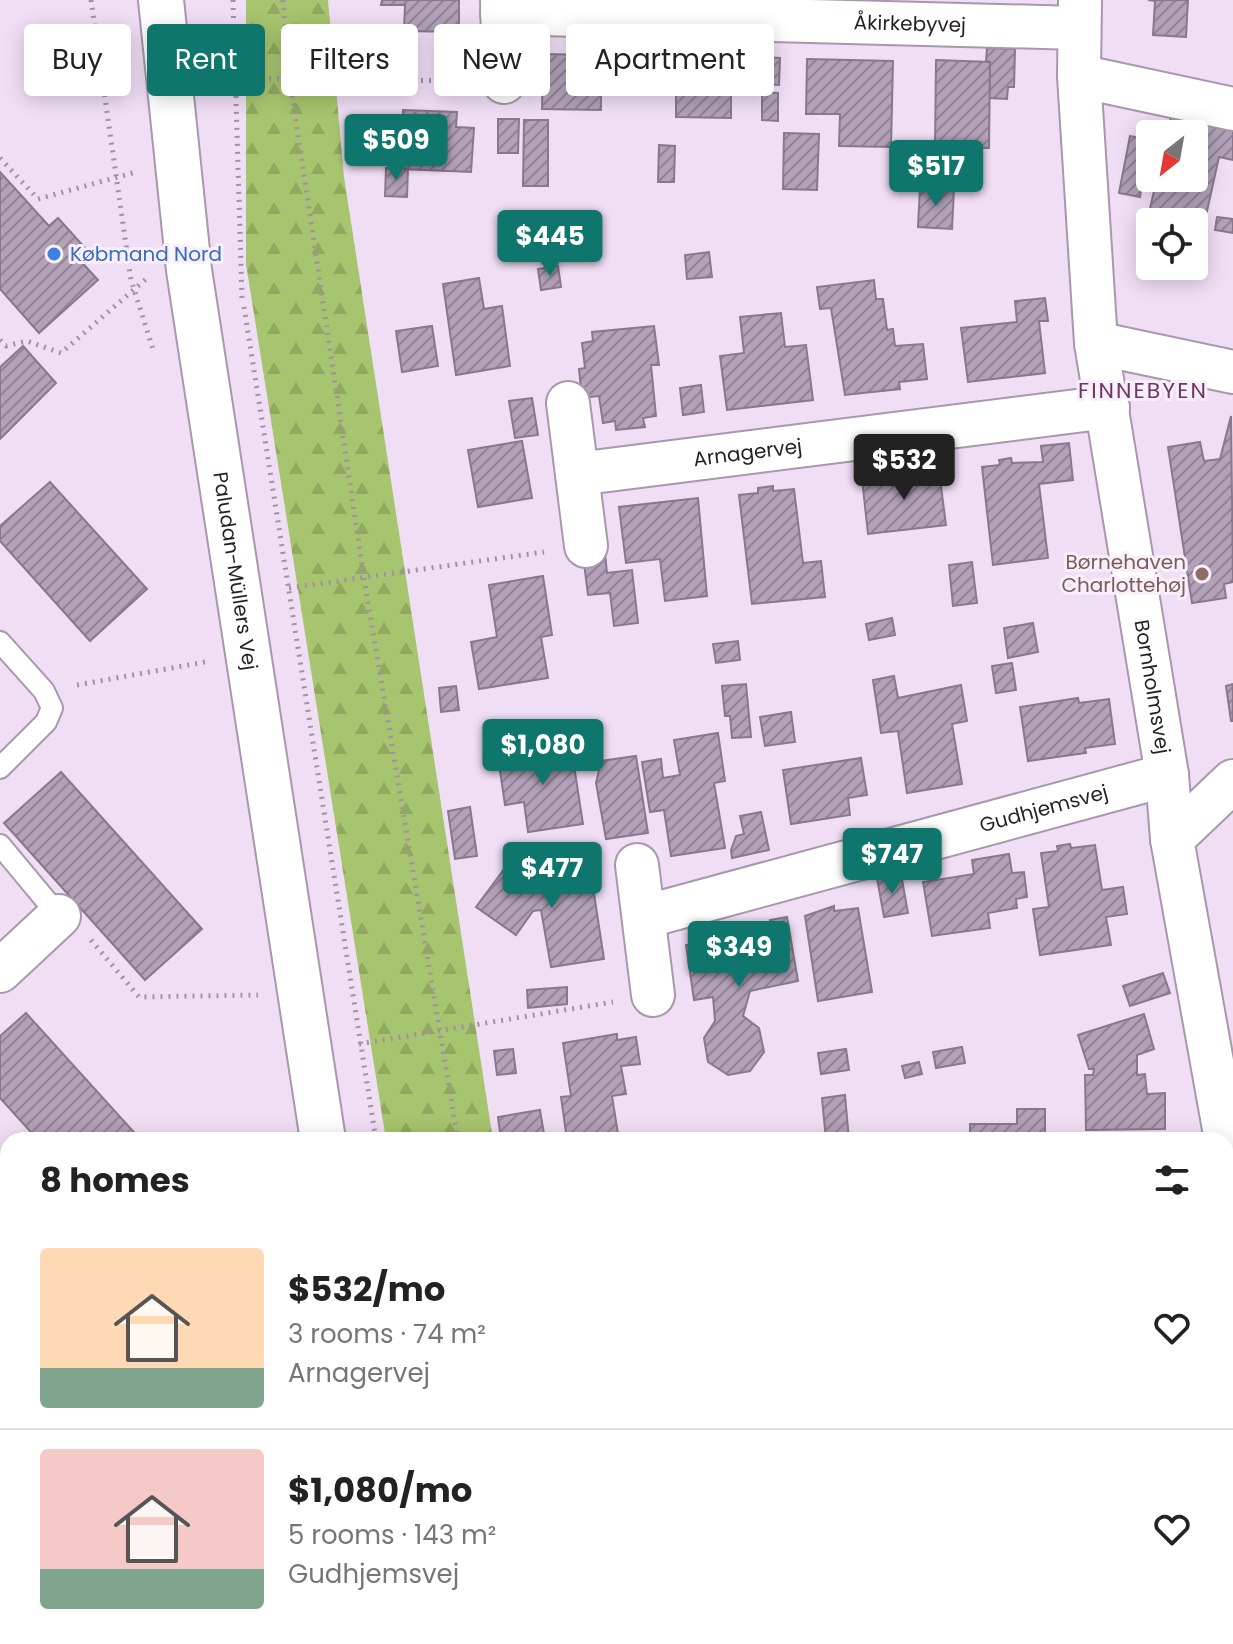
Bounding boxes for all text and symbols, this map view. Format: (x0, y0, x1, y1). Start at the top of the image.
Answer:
street label: Åkirkebyvej (853, 8, 966, 39)
chip: Buy (24, 24, 131, 96)
chip: Rent (147, 24, 265, 96)
chip: Filters (281, 24, 418, 96)
chip: New (434, 24, 550, 96)
chip: Apartment (566, 24, 774, 96)
pin: $509 (349, 114, 443, 182)
north arrow (1136, 120, 1208, 192)
map controls (1136, 120, 1208, 280)
text: $509 (363, 122, 429, 158)
pin: $517 (889, 140, 983, 208)
text: $517 (907, 148, 965, 184)
button: locate (1136, 208, 1208, 280)
pin: $445 (503, 210, 597, 278)
text: $445 (515, 218, 585, 254)
place label: Købmand Nord (70, 240, 222, 268)
marker: Købmand Nord (45, 245, 63, 263)
district label: FINNEBYEN (1078, 375, 1208, 406)
street label: Arnagervej (692, 432, 804, 473)
pin: $532 (857, 434, 951, 502)
text: $532 (872, 442, 936, 478)
street label: Paludan-Müllers Vej (206, 470, 264, 672)
place label: Børnehaven Charlottehøj (1062, 548, 1186, 599)
marker: Børnehaven Charlottehøj (1193, 565, 1211, 583)
street label: Bornholmsvej (1128, 618, 1177, 756)
pin: $1,080 (478, 719, 608, 787)
text: $1,080 (500, 727, 586, 763)
street label: Gudhjemsvej (976, 778, 1111, 839)
pin: $747 (845, 828, 939, 896)
text: $747 (861, 836, 923, 872)
pin: $477 (505, 842, 599, 910)
text: $477 (521, 850, 583, 886)
pin: $349 (692, 921, 786, 989)
text: $349 (706, 929, 772, 965)
text: 8 homes (40, 1156, 190, 1204)
icon: filters (1150, 1158, 1194, 1202)
text: $532/mo (288, 1265, 446, 1313)
icon: home (104, 1280, 200, 1376)
icon: heart (1150, 1306, 1194, 1350)
text: 3 rooms · 74 m² (288, 1316, 486, 1352)
text: Arnagervej (288, 1355, 430, 1391)
text: $1,080/mo (288, 1466, 472, 1514)
icon: home (104, 1481, 200, 1577)
icon: heart (1150, 1507, 1194, 1551)
text: 5 rooms · 143 m² (288, 1517, 496, 1553)
text: Gudhjemsvej (288, 1556, 459, 1592)

